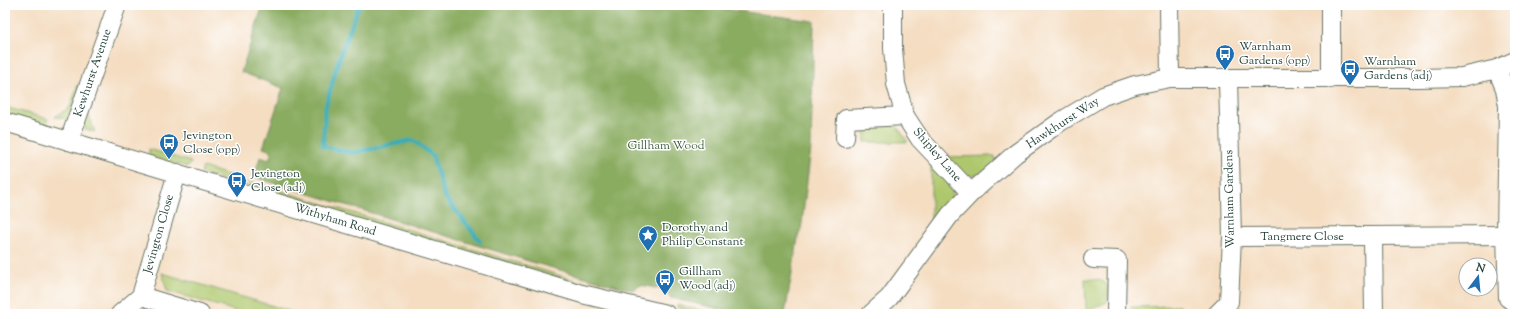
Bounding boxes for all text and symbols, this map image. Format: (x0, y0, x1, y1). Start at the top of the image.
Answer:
street label: Kewhurst Avenue (69, 26, 117, 120)
place label: Warnham Gardens (opp) (1239, 38, 1311, 70)
bus stop icon: Warnham Gardens (opp) (1214, 43, 1236, 71)
place label: Warnham Gardens (adj) (1364, 53, 1432, 85)
bus stop icon: Warnham Gardens (adj) (1339, 58, 1361, 86)
street label: Hawkhurst Way (1023, 93, 1103, 153)
street label: Shipley Lane (908, 124, 966, 186)
place label: Jevington Close (opp) (182, 127, 241, 159)
bus stop icon: Jevington Close (opp) (158, 132, 180, 160)
park label: Gillham Wood (627, 137, 705, 155)
street label: Warnham Gardens (1220, 149, 1240, 248)
place label: Jevington Close (adj) (250, 165, 305, 197)
bus stop icon: Jevington Close (adj) (226, 170, 248, 198)
street label: Jevington Close (139, 192, 179, 277)
street label: Withyham Road (292, 199, 378, 241)
place label: Dorothy and Philip Constant (662, 219, 744, 251)
place icon: Dorothy and Philip Constant (637, 224, 659, 252)
street label: Tangmere Close (1260, 228, 1344, 246)
north arrow (1458, 257, 1498, 297)
text: N (1473, 259, 1487, 277)
place label: Gillham Wood (adj) (679, 263, 736, 295)
bus stop icon: Gillham Wood (adj) (654, 268, 676, 296)

